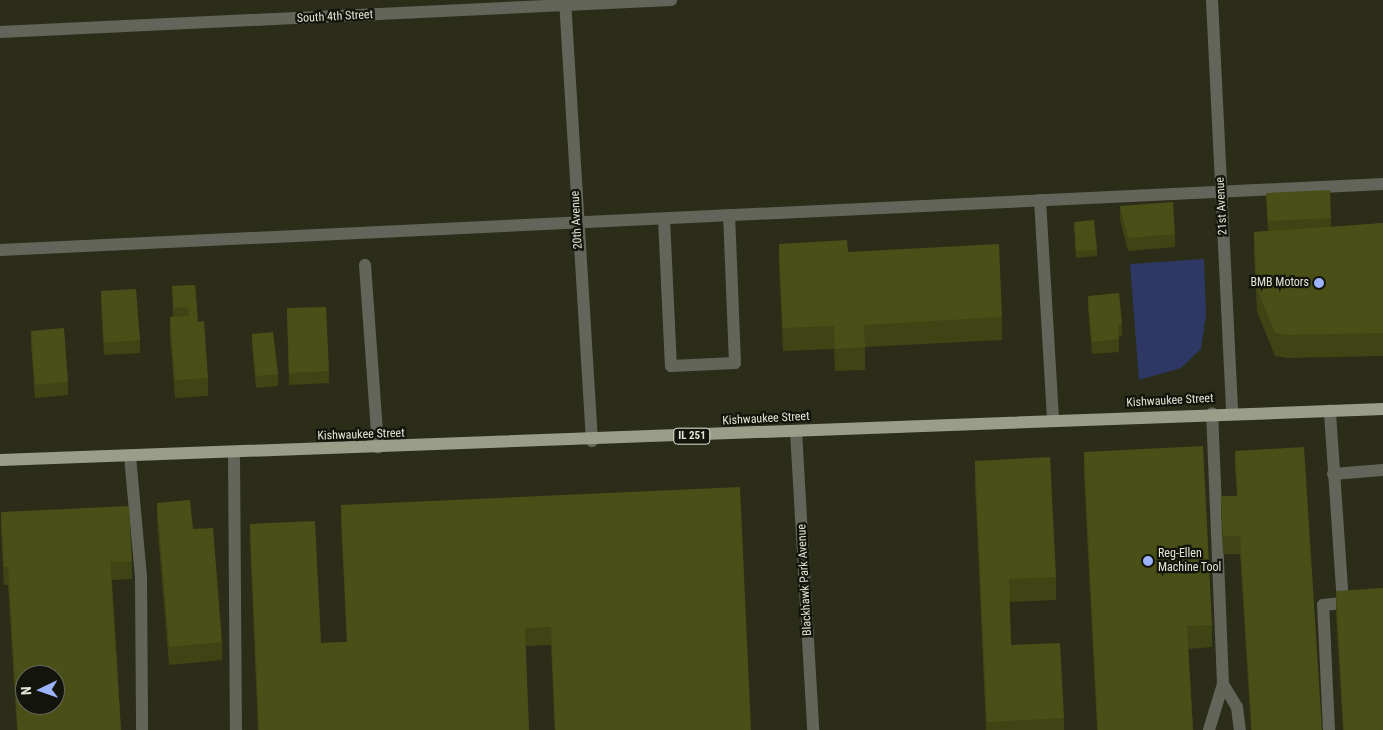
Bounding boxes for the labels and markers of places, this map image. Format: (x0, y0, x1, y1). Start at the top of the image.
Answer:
place label: BMB Motors (1250, 276, 1309, 290)
marker: BMB Motors (1313, 277, 1325, 289)
place label: Reg-Ellen Machine Tool (1158, 547, 1222, 575)
marker: Reg-Ellen Machine Tool (1142, 555, 1154, 567)

